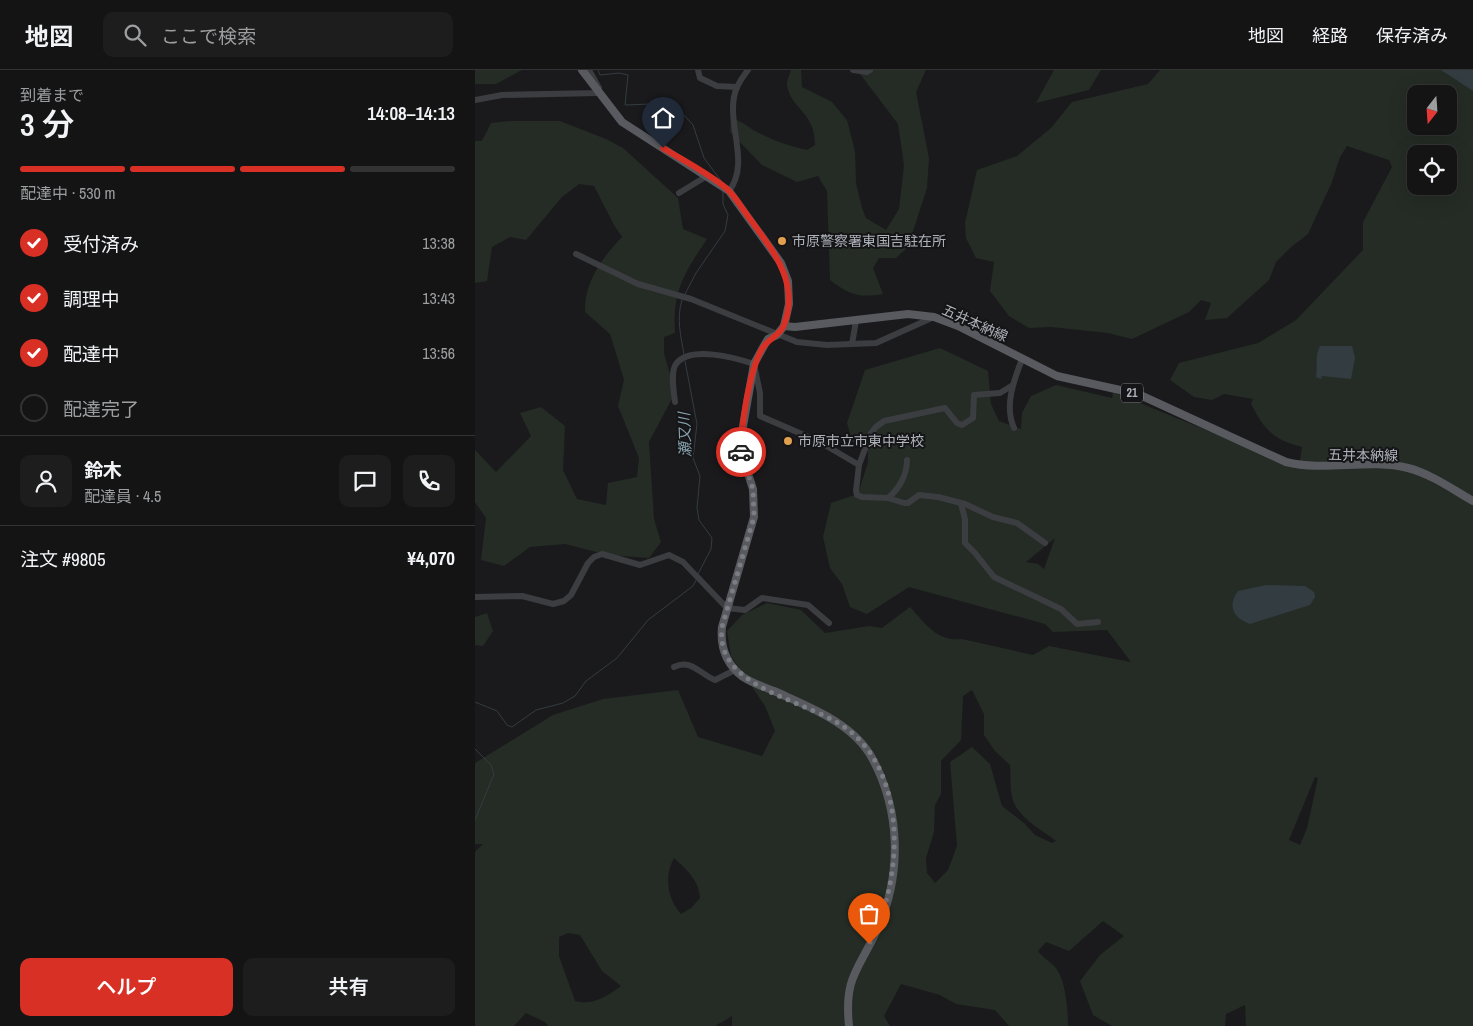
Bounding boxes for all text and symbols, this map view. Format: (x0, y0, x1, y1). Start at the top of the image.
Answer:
search box (103, 12, 453, 57)
text: 地図 (25, 20, 73, 52)
icon: search (121, 21, 149, 49)
text: ここで検索 (161, 23, 256, 49)
text: 地図 (1248, 23, 1284, 48)
text: 経路 (1312, 23, 1348, 48)
text: 保存済み (1376, 23, 1448, 48)
text: 到着まで (20, 84, 84, 106)
north arrow (1407, 85, 1457, 135)
map controls (1407, 85, 1457, 195)
pin (642, 97, 684, 148)
text: 14:08–14:13 (367, 100, 455, 126)
text: 3 分 (20, 103, 74, 146)
icon: home (649, 104, 677, 132)
button: locate (1407, 145, 1457, 195)
text: 配達中 · 530 m (20, 182, 115, 204)
icon: check (20, 229, 48, 257)
text: 受付済み (63, 231, 139, 257)
text: 13:38 (422, 232, 455, 254)
place label: 市原警察署東国吉駐在所 (792, 232, 946, 250)
marker: 市原警察署東国吉駐在所 (776, 235, 788, 247)
icon: check (20, 284, 48, 312)
text: 調理中 (63, 286, 120, 312)
text: 13:43 (422, 287, 455, 309)
street label: 五井本納線 (939, 301, 1011, 345)
icon: check (20, 339, 48, 367)
text: 配達中 (63, 341, 120, 367)
text: 13:56 (422, 342, 455, 364)
road number: 21 (1121, 384, 1143, 402)
text: 配達完了 (63, 396, 139, 422)
water label: 瀬又川 (673, 410, 696, 458)
courier (716, 427, 766, 477)
place label: 市原市立市東中学校 (798, 432, 924, 450)
marker: 市原市立市東中学校 (782, 435, 794, 447)
icon: car (727, 438, 755, 466)
street label: 五井本納線 (1328, 445, 1398, 465)
button: person (20, 455, 72, 507)
button: chat (339, 455, 391, 507)
button: phone (403, 455, 455, 507)
text: 鈴木 (84, 457, 122, 483)
text: 配達員 · 4.5 (84, 485, 161, 507)
text: ¥4,070 (407, 545, 455, 571)
text: 注文 #9805 (20, 546, 106, 572)
pin (848, 893, 890, 944)
icon: bag (855, 900, 883, 928)
button: ヘルプ (20, 958, 233, 1016)
button: 共有 (243, 958, 455, 1016)

